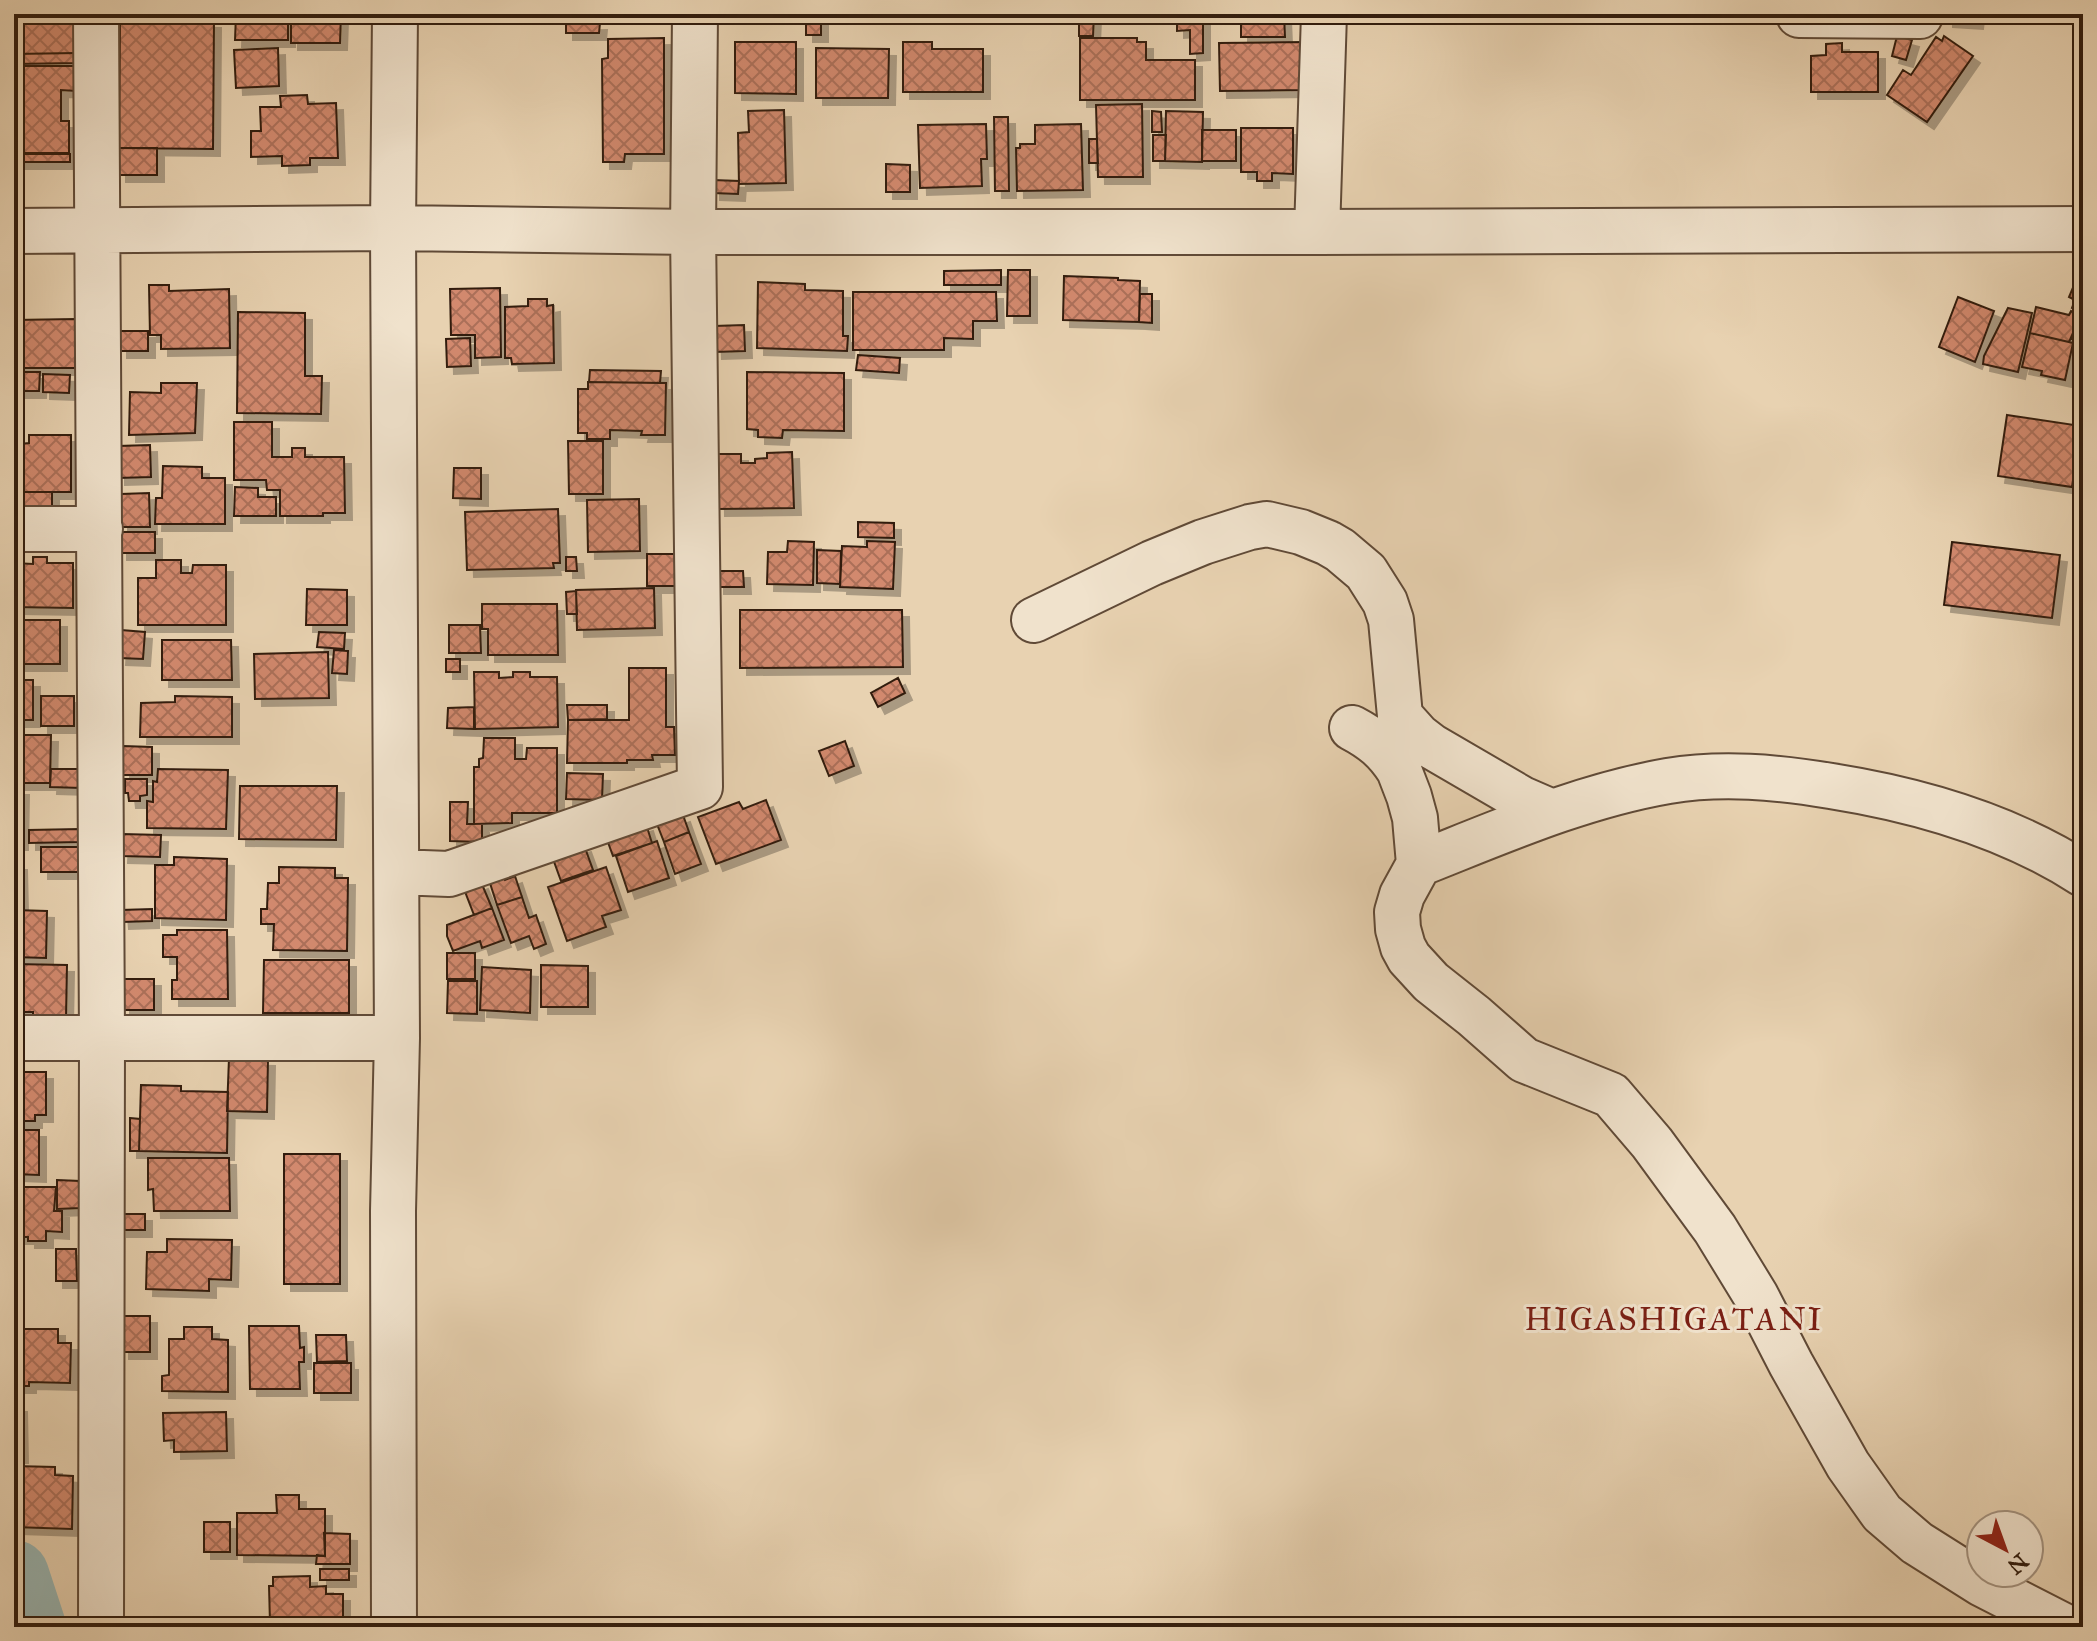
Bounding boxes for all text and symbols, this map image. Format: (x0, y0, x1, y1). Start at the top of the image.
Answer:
district label: HIGASHIGATANI (1524, 1300, 1824, 1339)
north arrow (1965, 1509, 2045, 1589)
text: N (2002, 1547, 2034, 1580)

